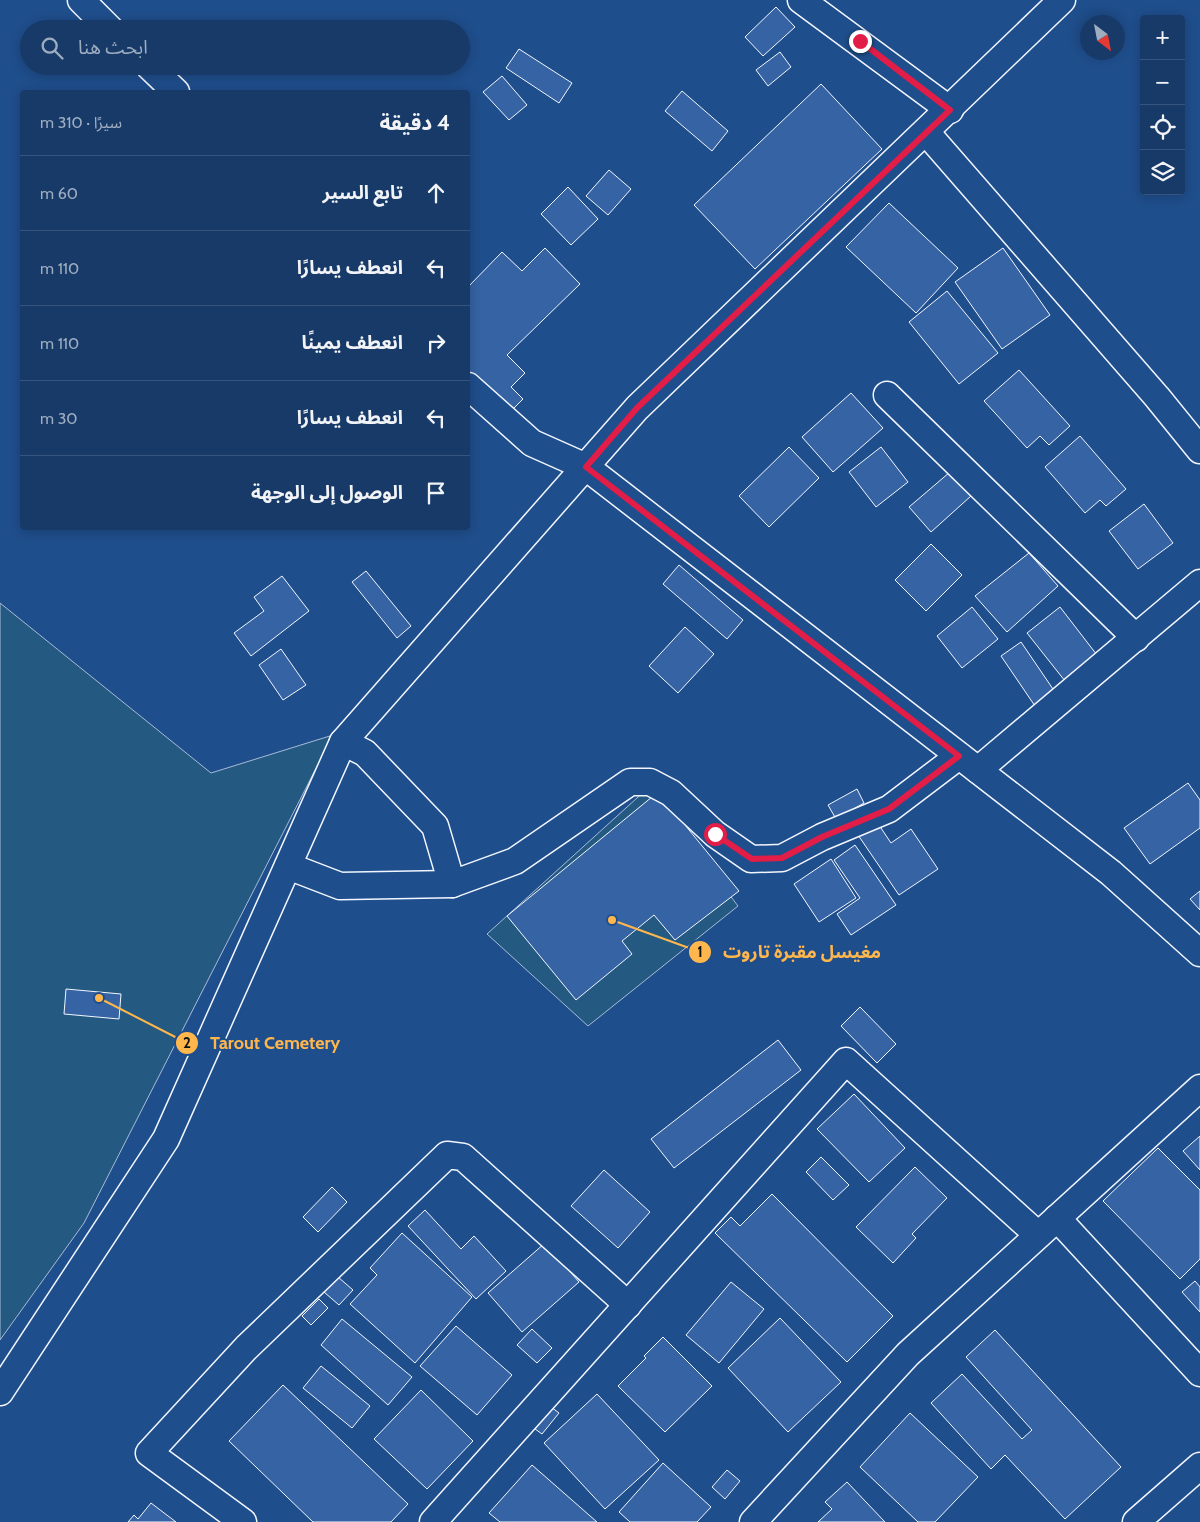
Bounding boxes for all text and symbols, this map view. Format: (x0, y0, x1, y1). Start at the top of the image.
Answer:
north arrow (1080, 15, 1125, 60)
map controls (1140, 15, 1185, 195)
button: + (1140, 15, 1185, 60)
search box (20, 20, 470, 75)
route end (849, 30, 872, 53)
icon: search (38, 34, 66, 62)
text: ابحث هنا (78, 36, 148, 59)
button: − (1140, 60, 1185, 105)
button: locate (1140, 105, 1185, 150)
text: 4 دقيقة (379, 110, 450, 135)
text: سيرًا · 310 m (40, 113, 122, 132)
button: layers (1140, 150, 1185, 195)
icon: ahead (422, 179, 450, 207)
text: تابع السير (322, 181, 403, 204)
text: 60 m (40, 184, 78, 203)
icon: left (422, 254, 450, 282)
text: انعطف يسارًا (297, 256, 403, 279)
text: 110 m (40, 259, 79, 278)
icon: right (422, 329, 450, 357)
text: انعطف يمينًا (302, 331, 403, 354)
text: 110 m (40, 334, 79, 353)
icon: left (422, 404, 450, 432)
text: انعطف يسارًا (297, 406, 403, 429)
text: 30 m (40, 409, 77, 428)
icon: arrive (422, 479, 450, 507)
text: الوصول إلى الوجهة (251, 481, 403, 504)
route start (704, 823, 727, 846)
callout: مغيسل مقبرة تاروت (688, 935, 891, 968)
text: مغيسل مقبرة تاروت (723, 941, 881, 963)
text: 1 (697, 943, 703, 961)
callout: Tarout Cemetery (174, 1026, 350, 1059)
text: Tarout Cemetery (210, 1032, 340, 1054)
text: 2 (183, 1034, 191, 1052)

